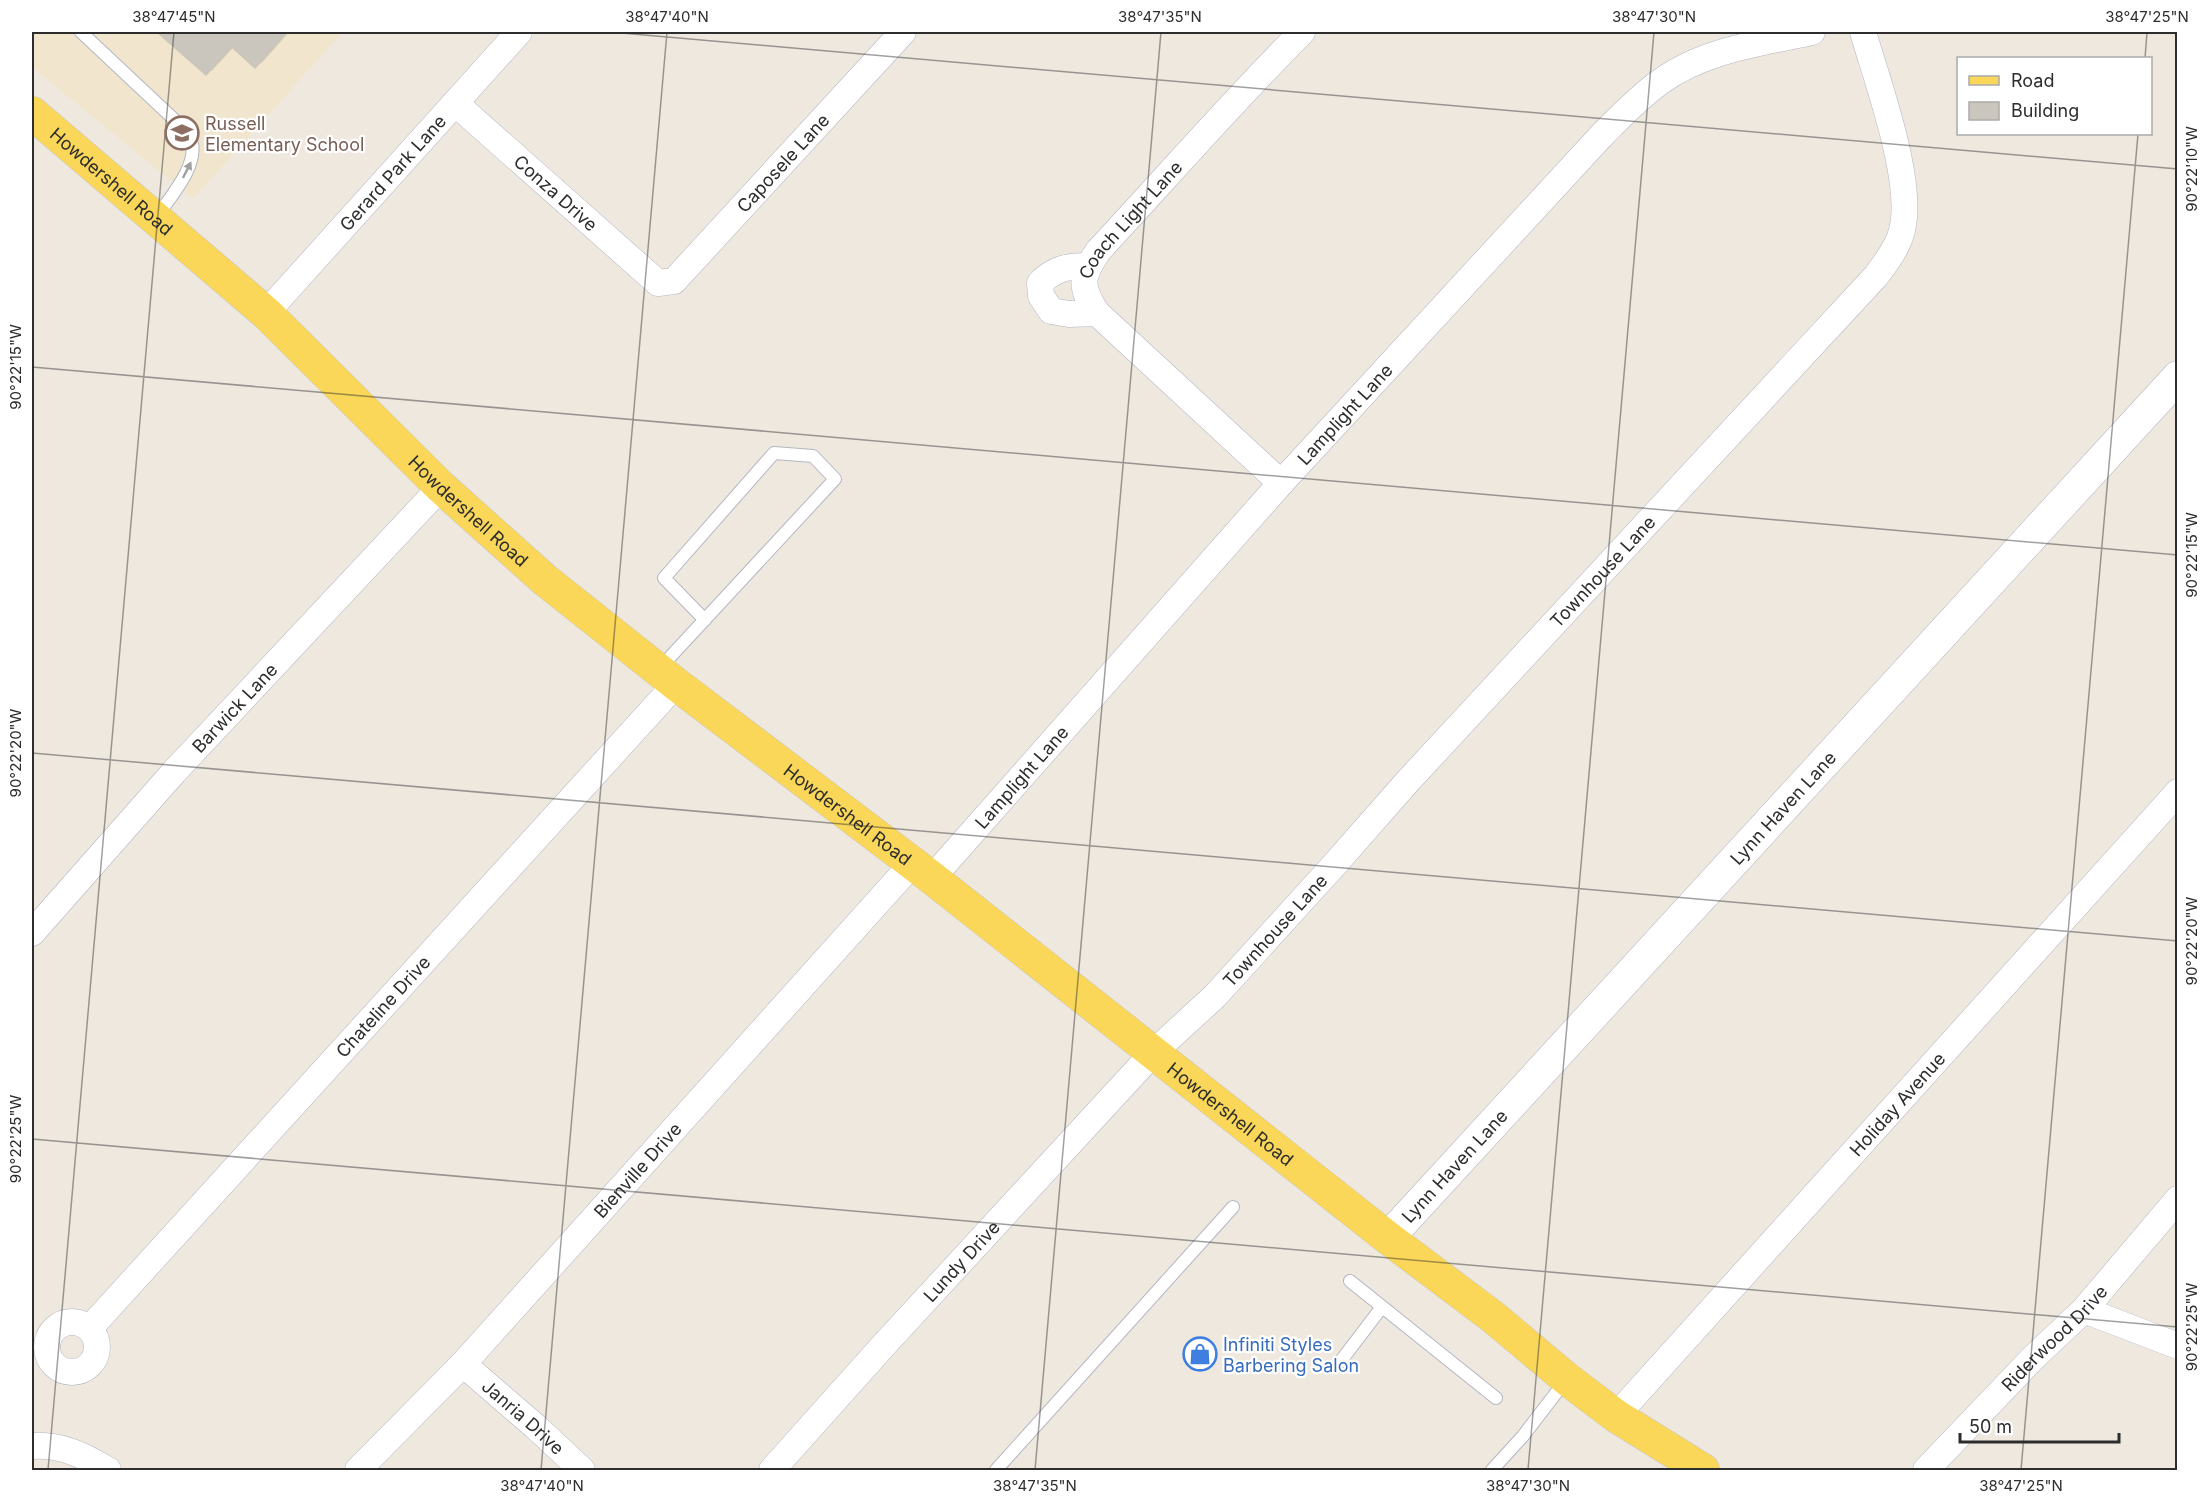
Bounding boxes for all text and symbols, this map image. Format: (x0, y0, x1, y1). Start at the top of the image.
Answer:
text: 38°47'45"N (132, 7, 216, 26)
text: 38°47'40"N (625, 7, 709, 26)
text: 38°47'35"N (1118, 7, 1202, 26)
text: 38°47'30"N (1612, 7, 1696, 26)
text: 38°47'25"N (2105, 7, 2189, 26)
legend (1957, 57, 2152, 135)
text: Road (2011, 70, 2054, 91)
text: Building (2011, 100, 2079, 121)
street label: Caposele Lane (732, 109, 833, 216)
street label: Gerard Park Lane (335, 110, 450, 235)
place label: Russell Elementary School (205, 113, 364, 155)
school or university icon: Russell Elementary School (164, 115, 200, 151)
street label: Howdershell Road (46, 123, 177, 239)
text: 90°22'10"W (2182, 126, 2201, 212)
street label: Conza Drive (510, 150, 602, 235)
street label: Coach Light Lane (1074, 156, 1186, 281)
one-way arrow (182, 161, 192, 178)
text: 90°22'15"W (6, 324, 25, 410)
street label: Lamplight Lane (1293, 359, 1396, 469)
street label: Howdershell Road (405, 451, 533, 571)
street label: Townhouse Lane (1546, 511, 1659, 631)
text: 90°22'15"W (2182, 512, 2201, 598)
street label: Barwick Lane (188, 659, 281, 757)
text: 90°22'20"W (6, 708, 25, 797)
street label: Lamplight Lane (971, 721, 1072, 832)
street label: Lynn Haven Lane (1726, 747, 1840, 869)
street label: Howdershell Road (780, 759, 916, 869)
street label: Townhouse Lane (1218, 870, 1331, 991)
text: 90°22'20"W (2182, 896, 2201, 985)
street label: Chateline Drive (331, 951, 434, 1061)
street label: Holiday Avenue (1845, 1048, 1949, 1160)
street label: Howdershell Road (1163, 1058, 1298, 1170)
text: 90°22'25"W (6, 1095, 25, 1183)
street label: Lynn Haven Lane (1397, 1105, 1511, 1227)
street label: Bienville Drive (589, 1118, 685, 1222)
street label: Lundy Drive (919, 1216, 1004, 1306)
street label: Riderwood Drive (1997, 1281, 2111, 1395)
text: 90°22'25"W (2182, 1283, 2201, 1371)
place label: Infiniti Styles Barbering Salon (1223, 1334, 1359, 1376)
shop icon: Infiniti Styles Barbering Salon (1182, 1336, 1218, 1372)
street label: Janria Drive (478, 1375, 569, 1458)
scale bar (1960, 1406, 2119, 1444)
text: 50 m (1969, 1416, 2012, 1437)
text: 38°47'40"N (500, 1476, 584, 1495)
text: 38°47'35"N (993, 1476, 1077, 1495)
text: 38°47'30"N (1486, 1476, 1570, 1495)
text: 38°47'25"N (1979, 1476, 2063, 1495)

